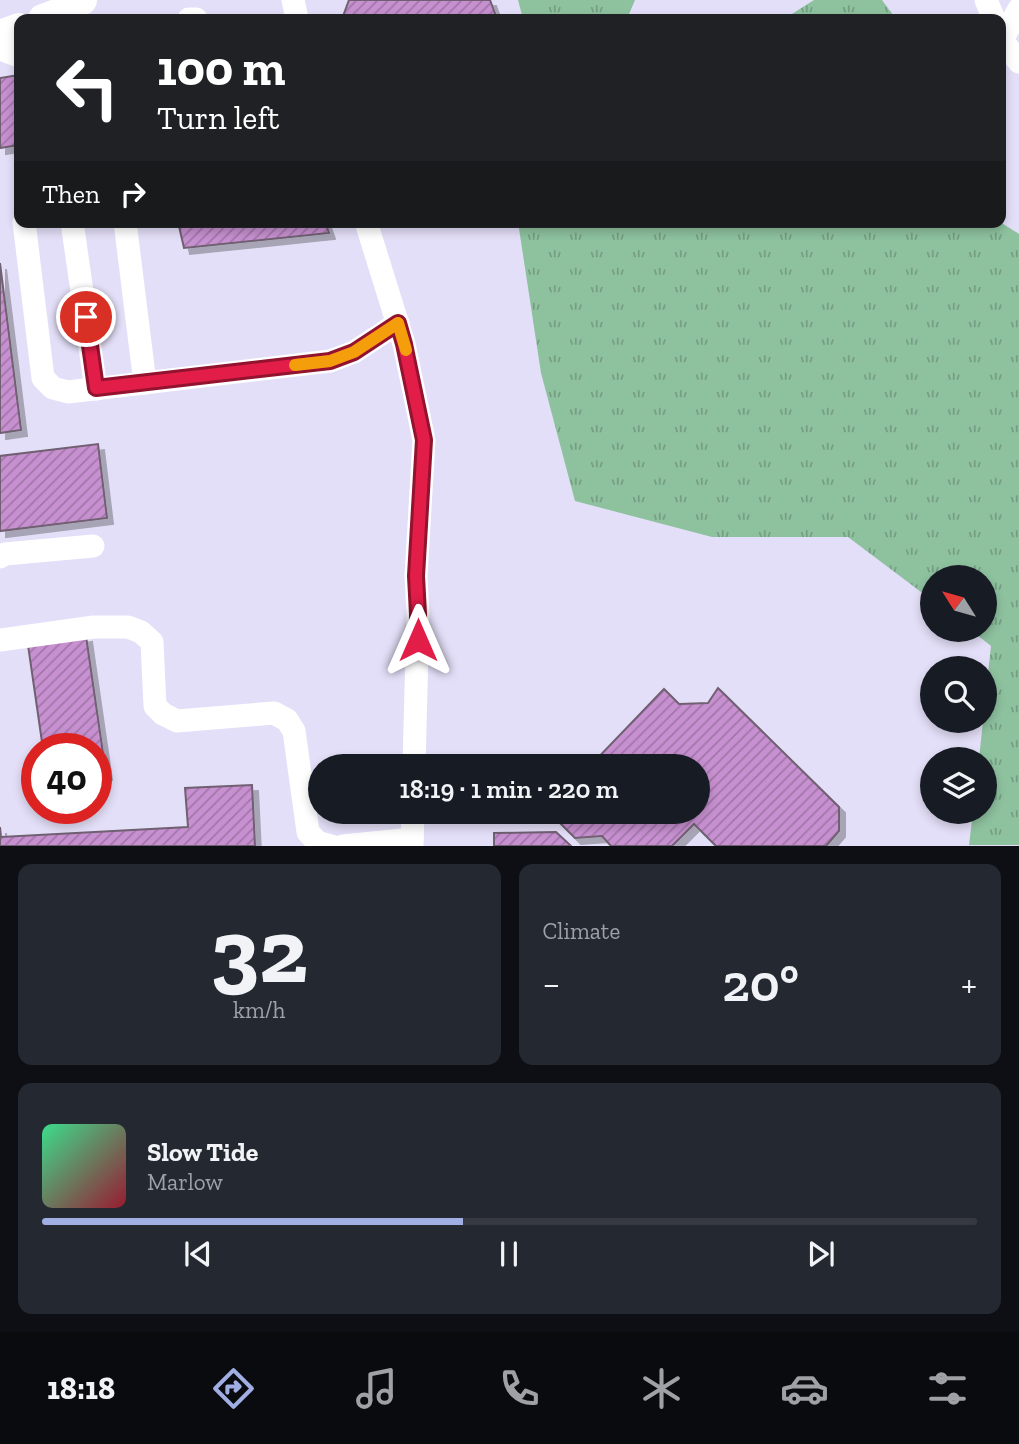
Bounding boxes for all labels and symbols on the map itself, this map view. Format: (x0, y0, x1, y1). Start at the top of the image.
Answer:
pin (56, 287, 116, 347)
north arrow (920, 565, 998, 642)
position arrow (381, 603, 455, 677)
speed limit sign: 40 (21, 733, 112, 824)

